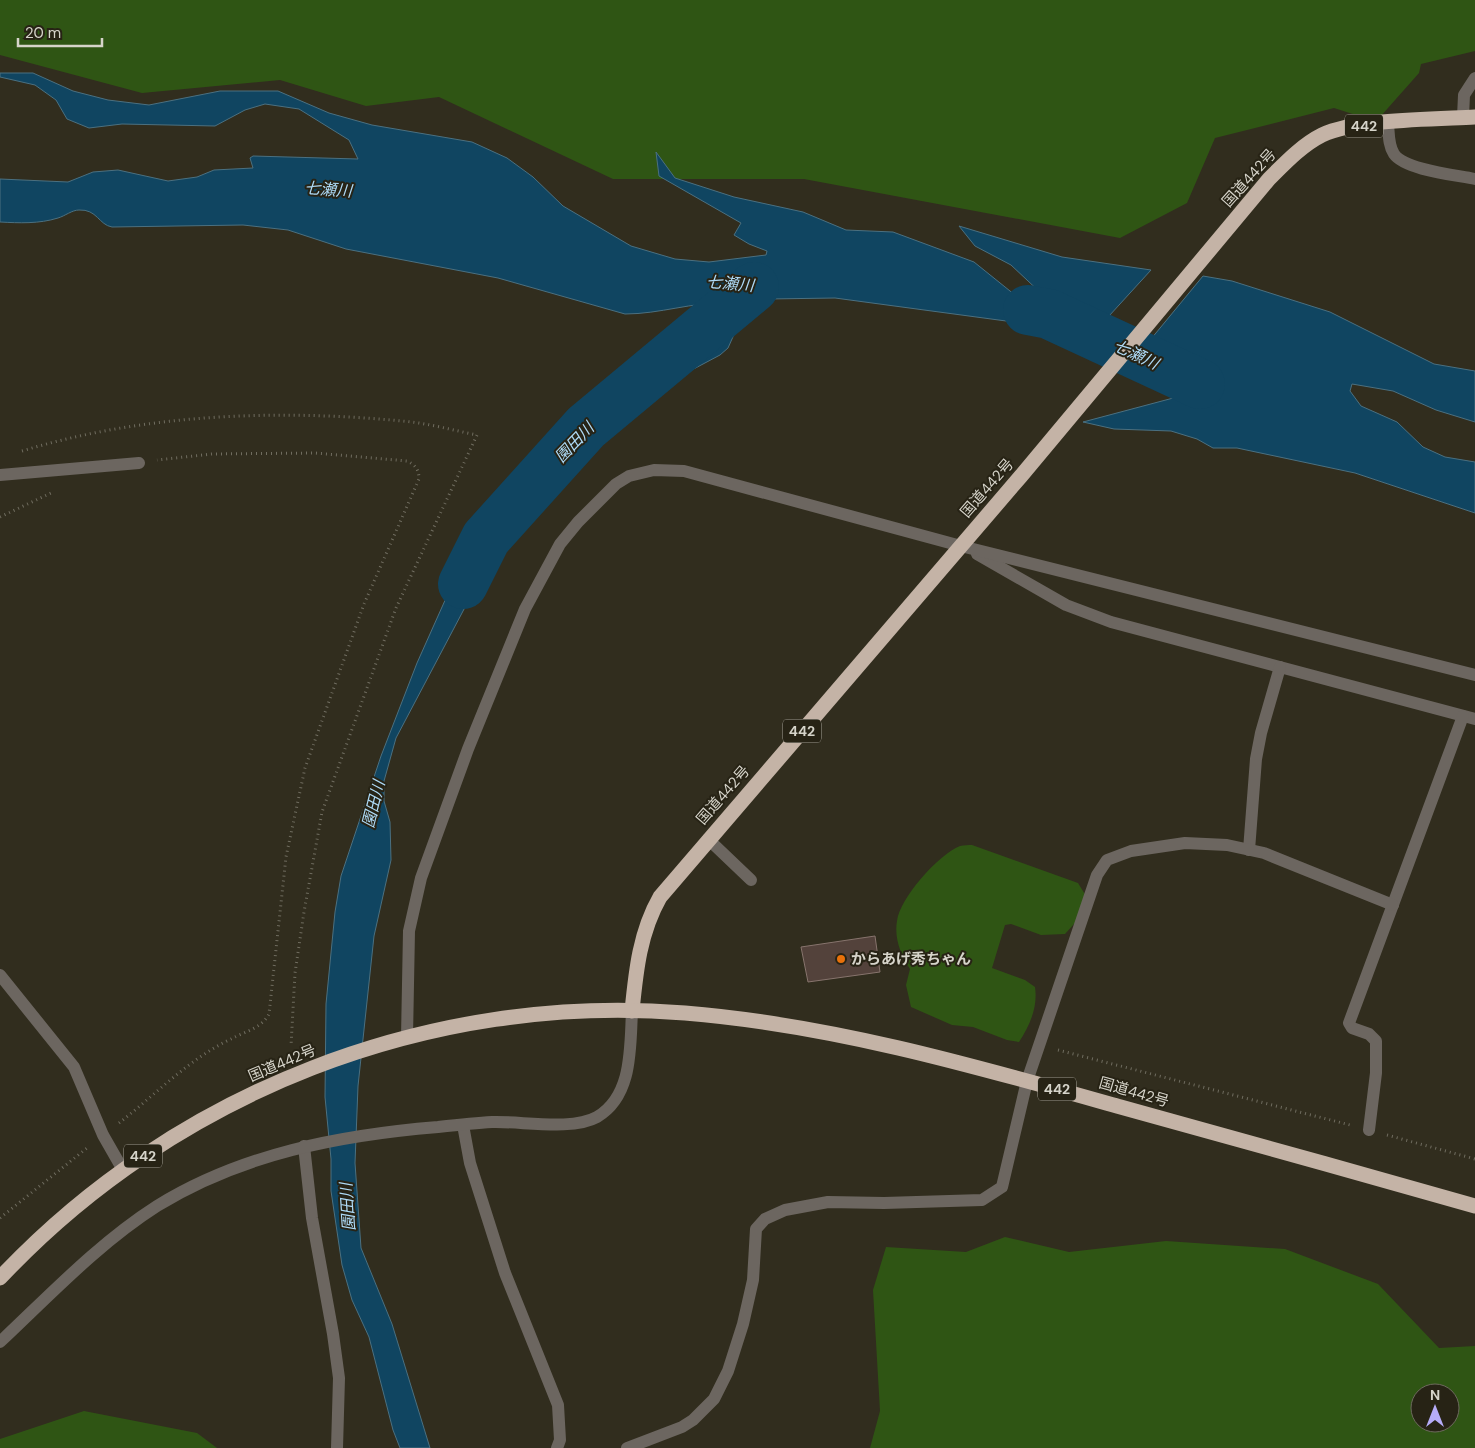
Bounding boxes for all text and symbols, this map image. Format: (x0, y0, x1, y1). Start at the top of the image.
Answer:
scale bar (18, 15, 101, 47)
text: 20 m (25, 23, 61, 43)
road number: 442 (1345, 114, 1383, 138)
street label: 国道442号 (1218, 145, 1280, 211)
water label: 七瀬川 (303, 177, 355, 202)
water label: 七瀬川 (705, 271, 757, 296)
water label: 七瀬川 (1110, 335, 1164, 375)
water label: 園田川 (550, 416, 600, 467)
street label: 国道442号 (956, 454, 1018, 522)
road number: 442 (783, 719, 821, 742)
street label: 国道442号 (692, 761, 754, 829)
water label: 園田川 (357, 776, 390, 830)
place label: からあげ秀ちゃん (851, 949, 971, 969)
marker: からあげ秀ちゃん (835, 953, 847, 965)
street label: 国道442号 (245, 1040, 319, 1086)
street label: 国道442号 (1097, 1072, 1171, 1112)
road number: 442 (1038, 1078, 1076, 1100)
road number: 442 (124, 1144, 162, 1168)
water label: 園田川 (335, 1180, 360, 1232)
north arrow (1410, 1383, 1460, 1433)
text: N (1430, 1386, 1440, 1404)

